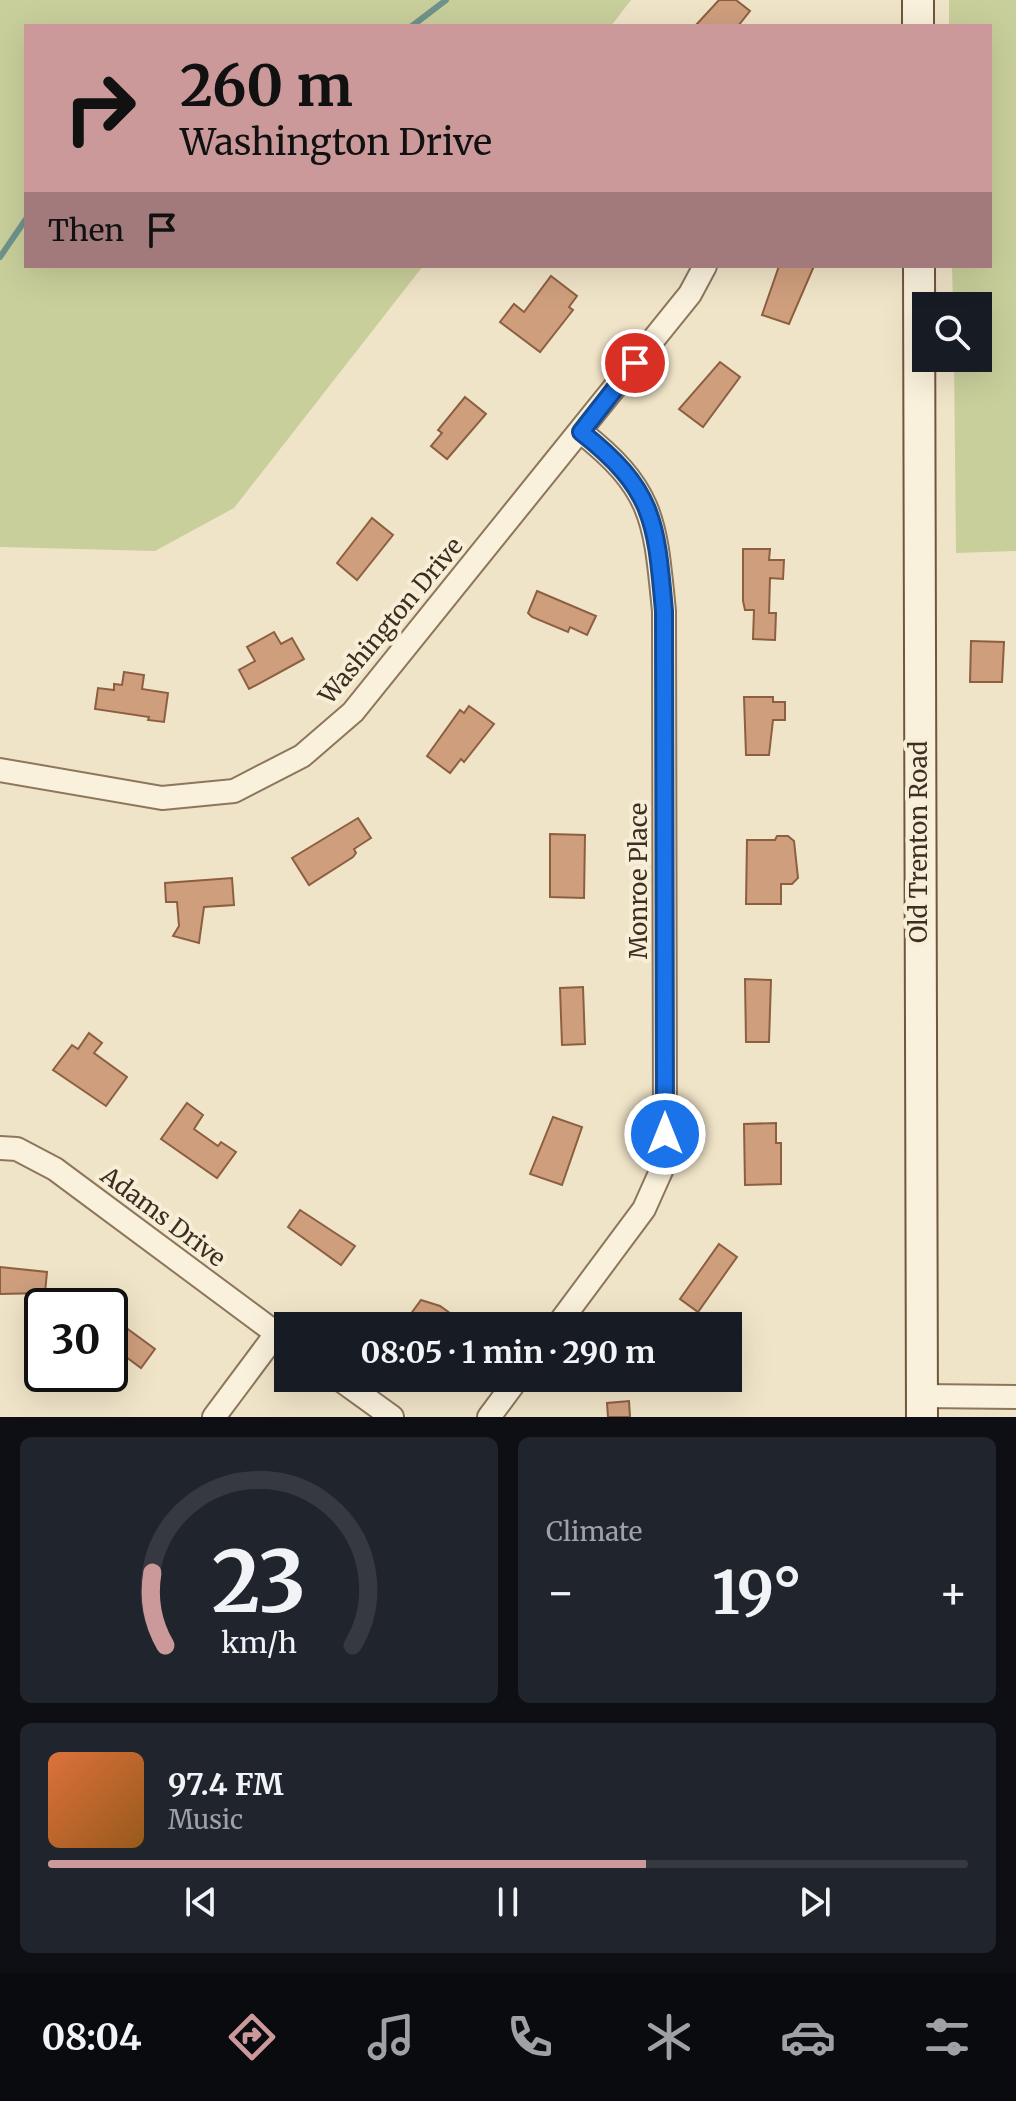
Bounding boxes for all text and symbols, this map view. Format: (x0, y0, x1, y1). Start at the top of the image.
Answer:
text: 260 m (180, 51, 353, 121)
icon: right (48, 56, 152, 160)
text: Washington Drive (180, 120, 492, 165)
icon: arrive (140, 208, 184, 252)
text: Then (48, 211, 124, 249)
map controls (912, 292, 992, 372)
button: search (912, 292, 992, 372)
pin (601, 329, 669, 397)
icon: arrive (613, 341, 657, 385)
street label: Washington Drive (311, 531, 469, 711)
street label: Old Trenton Road (903, 741, 934, 943)
street label: Monroe Place (623, 803, 654, 959)
position arrow (623, 1092, 707, 1176)
street label: Adams Drive (94, 1159, 232, 1273)
speed limit sign: 30 (24, 1288, 128, 1392)
text: 08:05 · 1 min · 290 m (361, 1333, 655, 1371)
text: Climate (546, 1515, 642, 1548)
text: 23 (212, 1530, 306, 1635)
text: 19° (712, 1555, 802, 1630)
text: − (546, 1565, 575, 1620)
text: + (939, 1565, 968, 1620)
text: km/h (221, 1625, 297, 1661)
text: 97.4 FM (168, 1765, 283, 1803)
text: Music (168, 1803, 243, 1836)
icon: previous (179, 1880, 223, 1924)
icon: pause (486, 1880, 530, 1924)
icon: next (793, 1880, 837, 1924)
icon: directions (224, 2009, 280, 2065)
icon: music (363, 2009, 419, 2065)
icon: phone (502, 2009, 558, 2065)
icon: climate (641, 2009, 697, 2065)
icon: car (780, 2009, 836, 2065)
icon: filters (919, 2009, 975, 2065)
text: 08:04 (41, 2015, 142, 2060)

